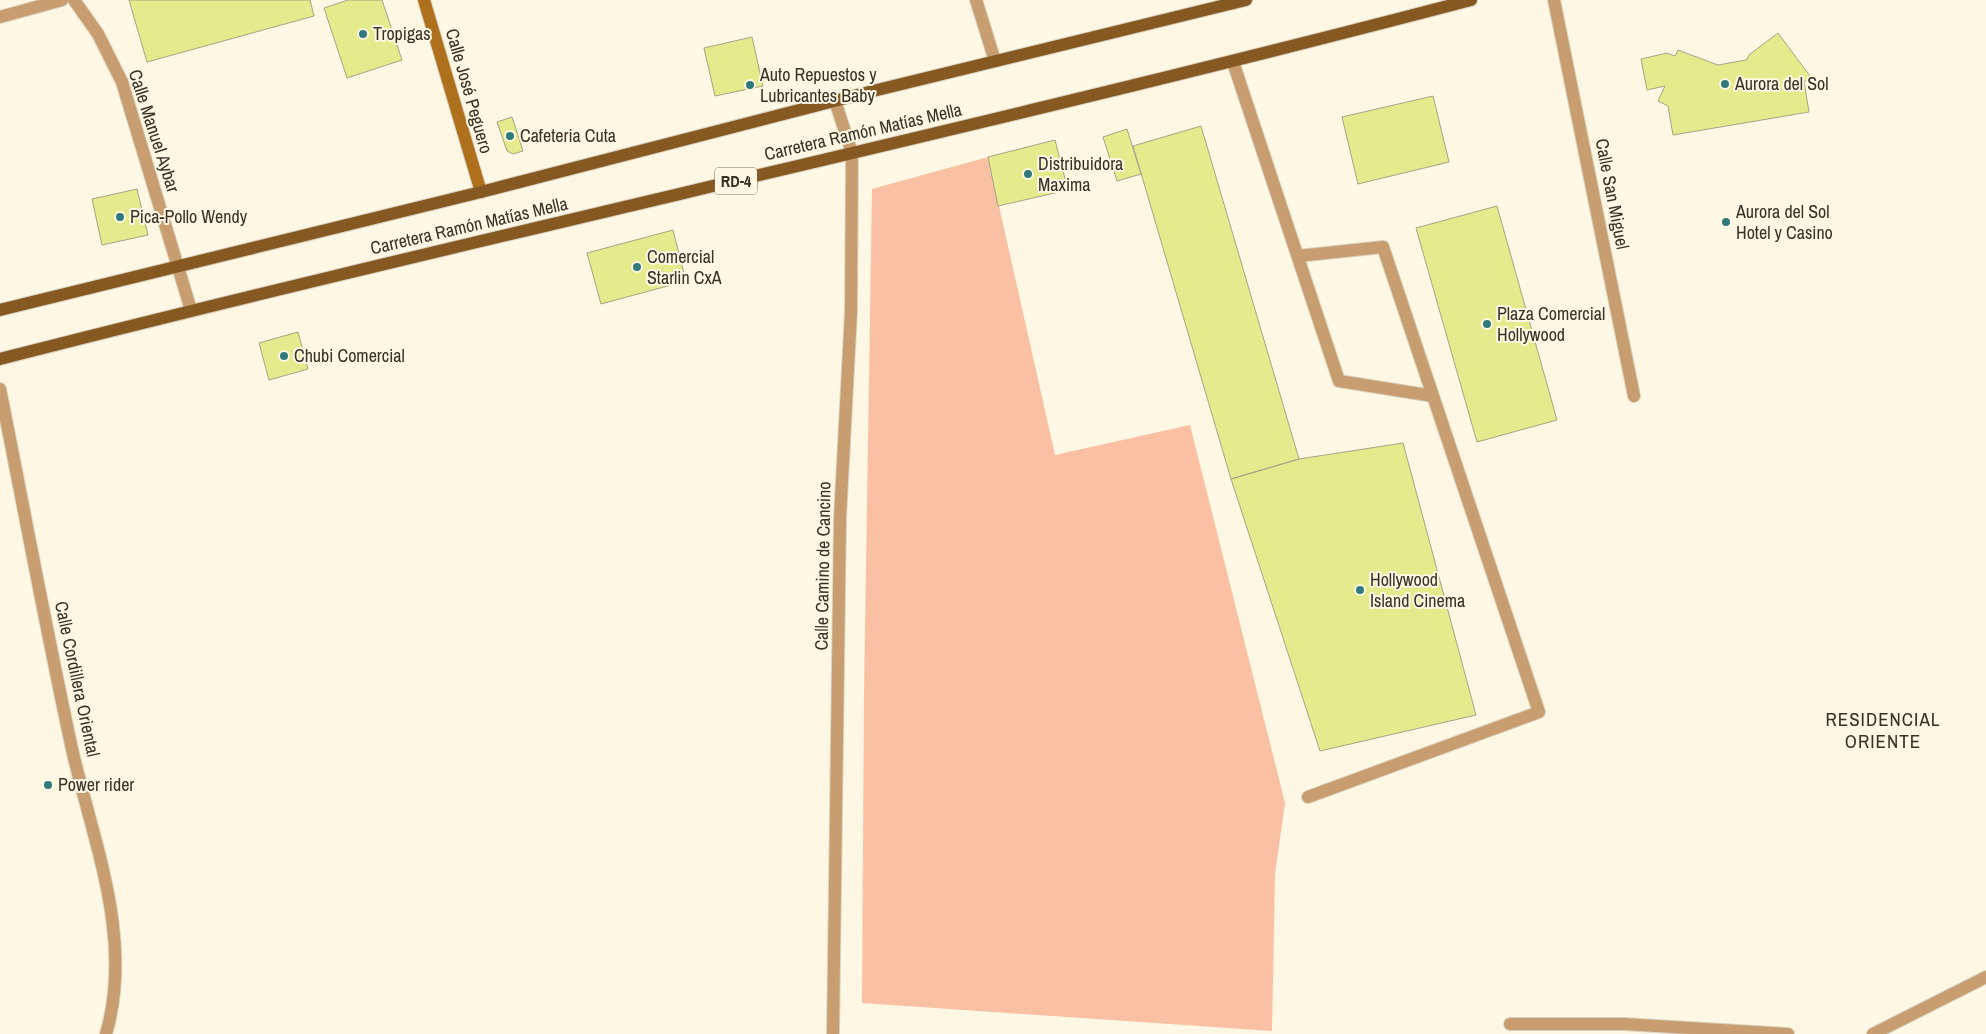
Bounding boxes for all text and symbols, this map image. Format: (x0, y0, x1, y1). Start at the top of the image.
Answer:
place label: Tropigas (373, 21, 431, 46)
street label: Calle José Peguero (440, 26, 499, 156)
marker: Tropigas (357, 28, 369, 40)
place label: Auto Repuestos y Lubricantes Baby (759, 62, 877, 108)
street label: Calle Manuel Aybar (123, 66, 186, 196)
place label: Aurora del Sol (1734, 71, 1829, 96)
marker: Aurora del Sol (1719, 78, 1731, 90)
marker: Auto Repuestos y Lubricantes Baby (744, 79, 756, 91)
street label: Carretera Ramón Matías Mella (762, 97, 964, 166)
place label: Cafeteria Cuta (520, 123, 616, 148)
marker: Cafeteria Cuta (504, 130, 516, 142)
street label: Calle San Miguel (1589, 136, 1635, 251)
place label: Distribuidora Maxima (1038, 151, 1123, 197)
road number: RD-4 (715, 168, 757, 195)
marker: Distribuidora Maxima (1022, 168, 1034, 180)
street label: Carretera Ramón Matías Mella (368, 191, 570, 260)
place label: Aurora del Sol Hotel y Casino (1735, 199, 1833, 245)
place label: Pica-Pollo Wendy (130, 204, 248, 229)
marker: Pica-Pollo Wendy (114, 211, 126, 223)
marker: Aurora del Sol Hotel y Casino (1720, 216, 1732, 228)
place label: Comercial Starlin CxA (647, 244, 722, 290)
marker: Comercial Starlin CxA (631, 261, 643, 273)
place label: Plaza Comercial Hollywood (1497, 301, 1605, 347)
marker: Plaza Comercial Hollywood (1481, 318, 1493, 330)
place label: Chubi Comercial (294, 343, 405, 368)
marker: Chubi Comercial (278, 350, 290, 362)
street label: Calle Camino de Cancino (809, 481, 836, 651)
place label: Hollywood Island Cinema (1370, 567, 1465, 613)
marker: Hollywood Island Cinema (1354, 584, 1366, 596)
street label: Calle Cordillera Oriental (49, 599, 106, 759)
district label: RESIDENCIAL ORIENTE (1826, 706, 1940, 754)
place label: Power rider (58, 772, 134, 797)
marker: Power rider (42, 779, 54, 791)

